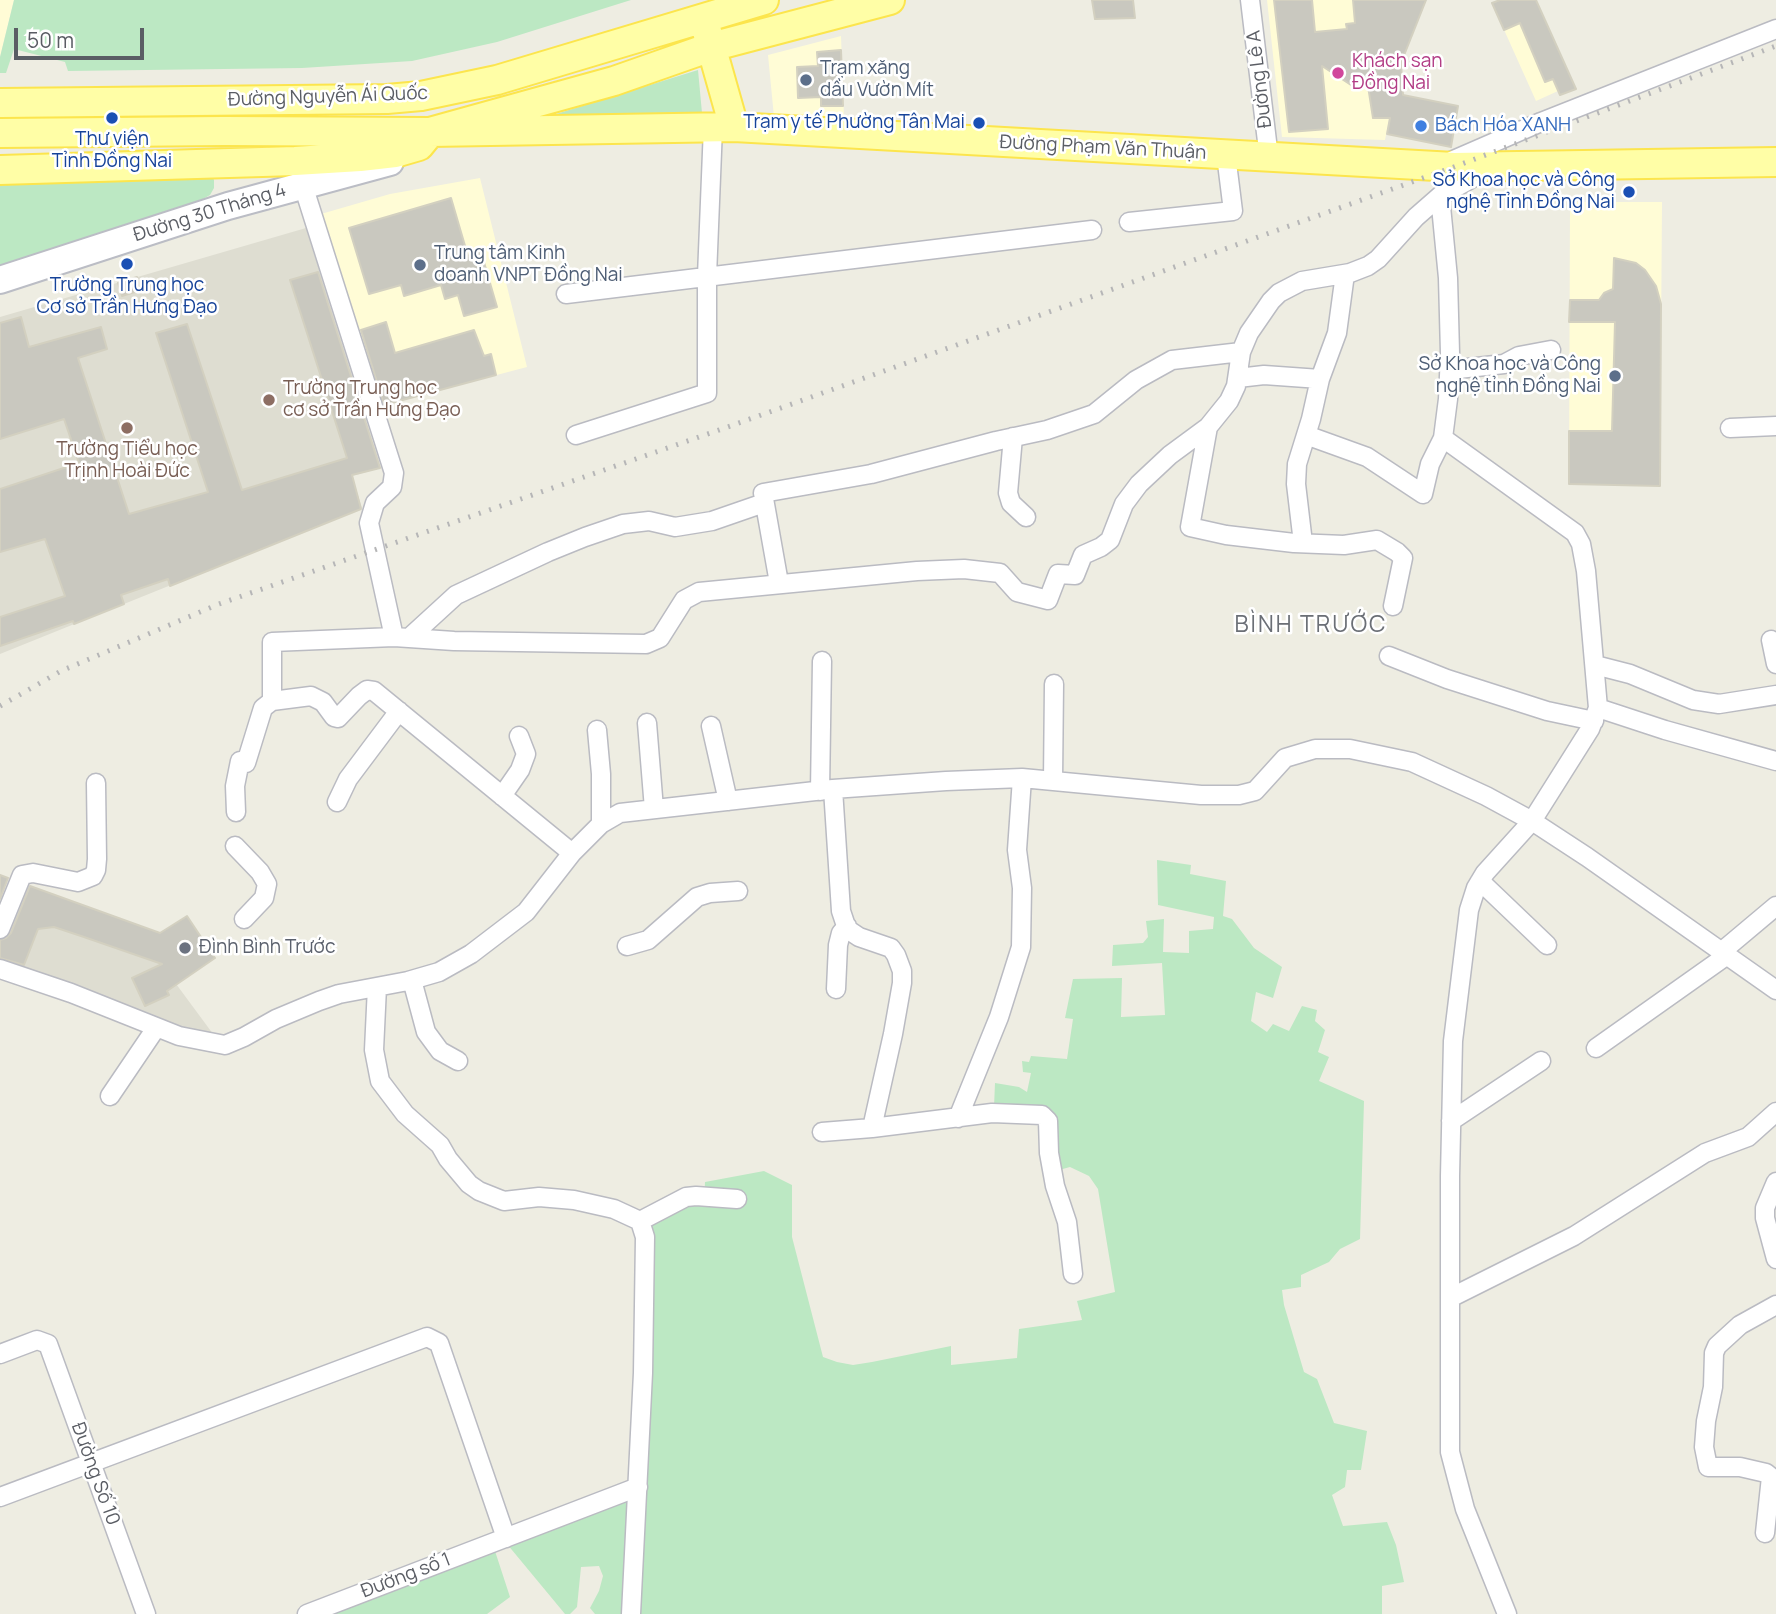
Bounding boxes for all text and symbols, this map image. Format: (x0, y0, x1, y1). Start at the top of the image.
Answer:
scale bar (18, 14, 147, 58)
text: 50 m (27, 26, 74, 54)
street label: Đường Lê A (1243, 29, 1277, 129)
place label: Khách sạn Đồng Nai (1352, 51, 1443, 95)
place label: Trạm xăng dầu Vườn Mít (820, 58, 934, 102)
marker: Khách sạn Đồng Nai (1330, 65, 1346, 81)
marker: Trạm xăng dầu Vườn Mít (798, 72, 814, 88)
street label: Đường Nguyễn Ái Quốc (228, 82, 428, 112)
marker: Thư viện Tỉnh Đồng Nai (104, 110, 120, 126)
place label: Trạm y tế Phường Tân Mai (743, 112, 965, 134)
marker: Trạm y tế Phường Tân Mai (971, 115, 987, 131)
place label: Bách Hóa XANH (1435, 115, 1571, 137)
marker: Bách Hóa XANH (1413, 118, 1429, 134)
place label: Thư viện Tỉnh Đồng Nai (52, 129, 172, 173)
street label: Đường Phạm Văn Thuận (999, 131, 1207, 165)
place label: Sở Khoa học và Công nghệ Tỉnh Đồng Nai (1432, 170, 1615, 214)
street label: Đường 30 Tháng 4 (131, 179, 289, 247)
marker: Sở Khoa học và Công nghệ Tỉnh Đồng Nai (1621, 184, 1637, 200)
place label: Trung tâm Kinh doanh VNPT Đồng Nai (434, 243, 623, 287)
marker: Trường Trung học Cơ sở Trần Hưng Đạo (119, 256, 135, 272)
marker: Trung tâm Kinh doanh VNPT Đồng Nai (412, 257, 428, 273)
place label: Trường Trung học Cơ sở Trần Hưng Đạo (36, 275, 218, 319)
place label: Sở Khoa học và Công nghệ tỉnh Đồng Nai (1418, 354, 1601, 398)
marker: Sở Khoa học và Công nghệ tỉnh Đồng Nai (1607, 368, 1623, 384)
place label: Trường Trung học cơ sở Trần Hưng Đạo (283, 378, 461, 422)
marker: Trường Trung học cơ sở Trần Hưng Đạo (261, 392, 277, 408)
marker: Trường Tiểu học Trịnh Hoài Đức (119, 420, 135, 436)
place label: Trường Tiểu học Trịnh Hoài Đức (56, 439, 198, 483)
district label: BÌNH TRƯỚC (1236, 612, 1386, 640)
place label: Đình Bình Trước (199, 937, 336, 959)
marker: Đình Bình Trước (177, 940, 193, 956)
street label: Đường Số 10 (66, 1420, 124, 1528)
street label: Đường số 1 (358, 1548, 454, 1604)

